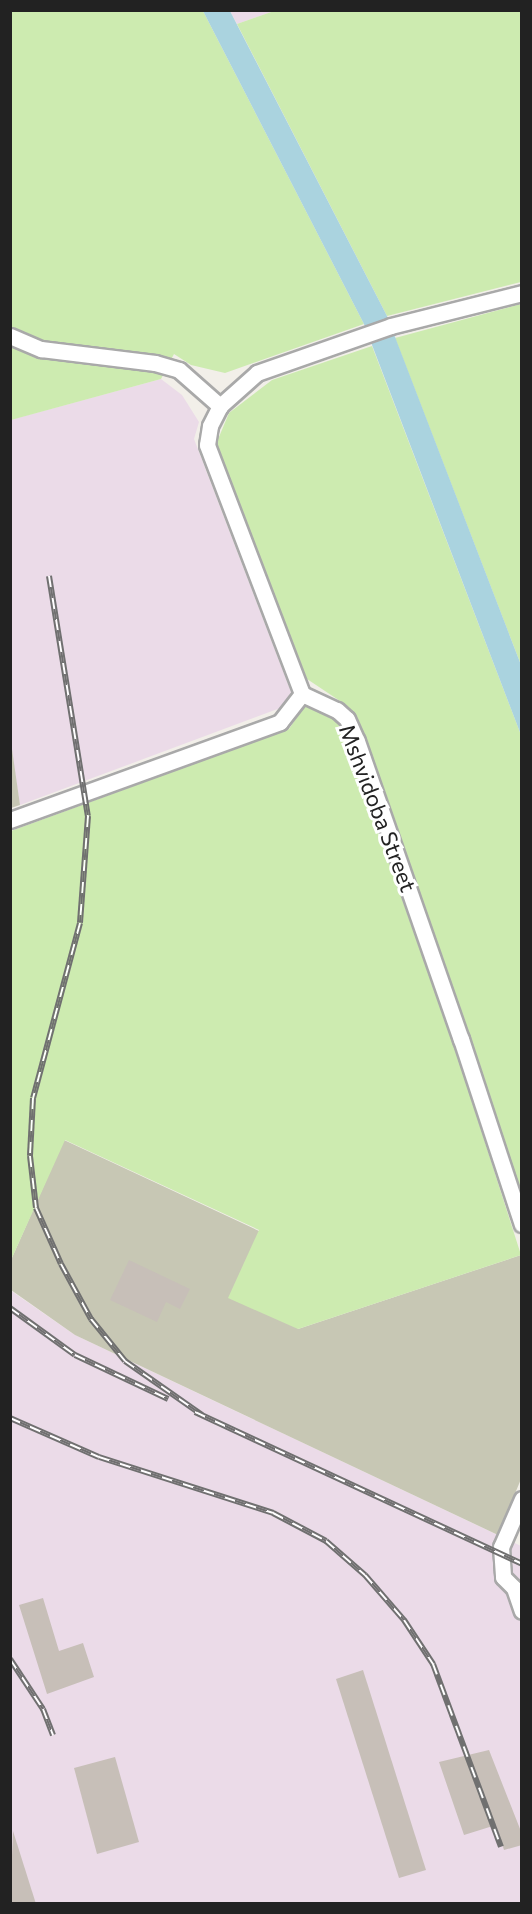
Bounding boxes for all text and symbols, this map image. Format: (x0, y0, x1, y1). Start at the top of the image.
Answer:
street label: Mshvidoba Street (334, 721, 422, 895)

